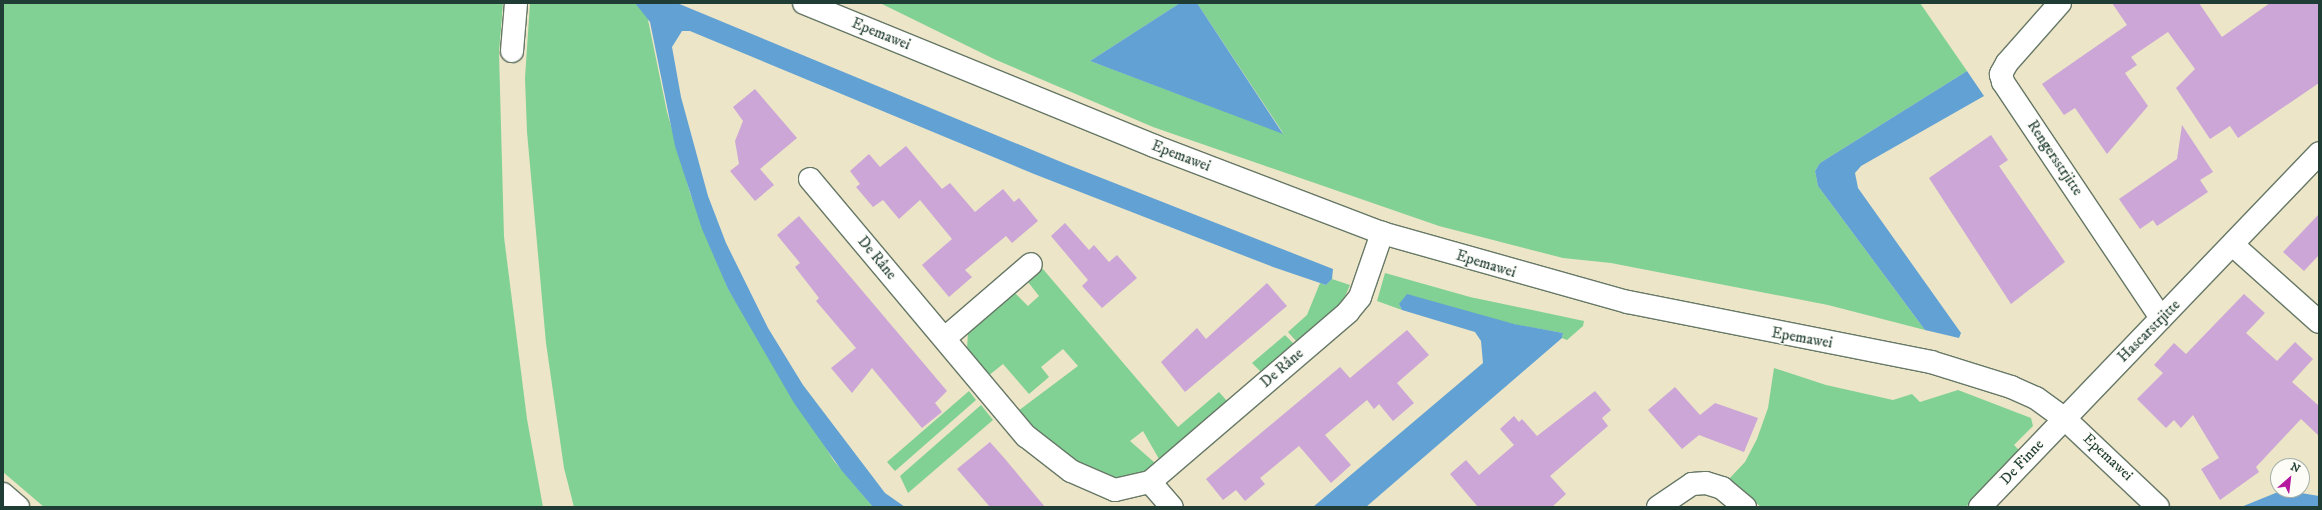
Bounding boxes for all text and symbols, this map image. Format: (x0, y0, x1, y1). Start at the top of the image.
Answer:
street label: Epemawei (849, 14, 913, 54)
street label: Rengersstrjitte (2023, 117, 2087, 199)
street label: Epemawei (1149, 137, 1213, 175)
street label: De Râne (854, 233, 900, 283)
street label: Epemawei (1454, 246, 1518, 282)
street label: Hascarstrjitte (2114, 296, 2184, 366)
street label: Epemawei (1770, 324, 1834, 352)
street label: De Râne (1257, 344, 1307, 392)
street label: Epemawei (2079, 429, 2137, 485)
street label: De Finne (1996, 436, 2048, 488)
north arrow (2270, 458, 2310, 498)
text: N (2288, 460, 2302, 477)

